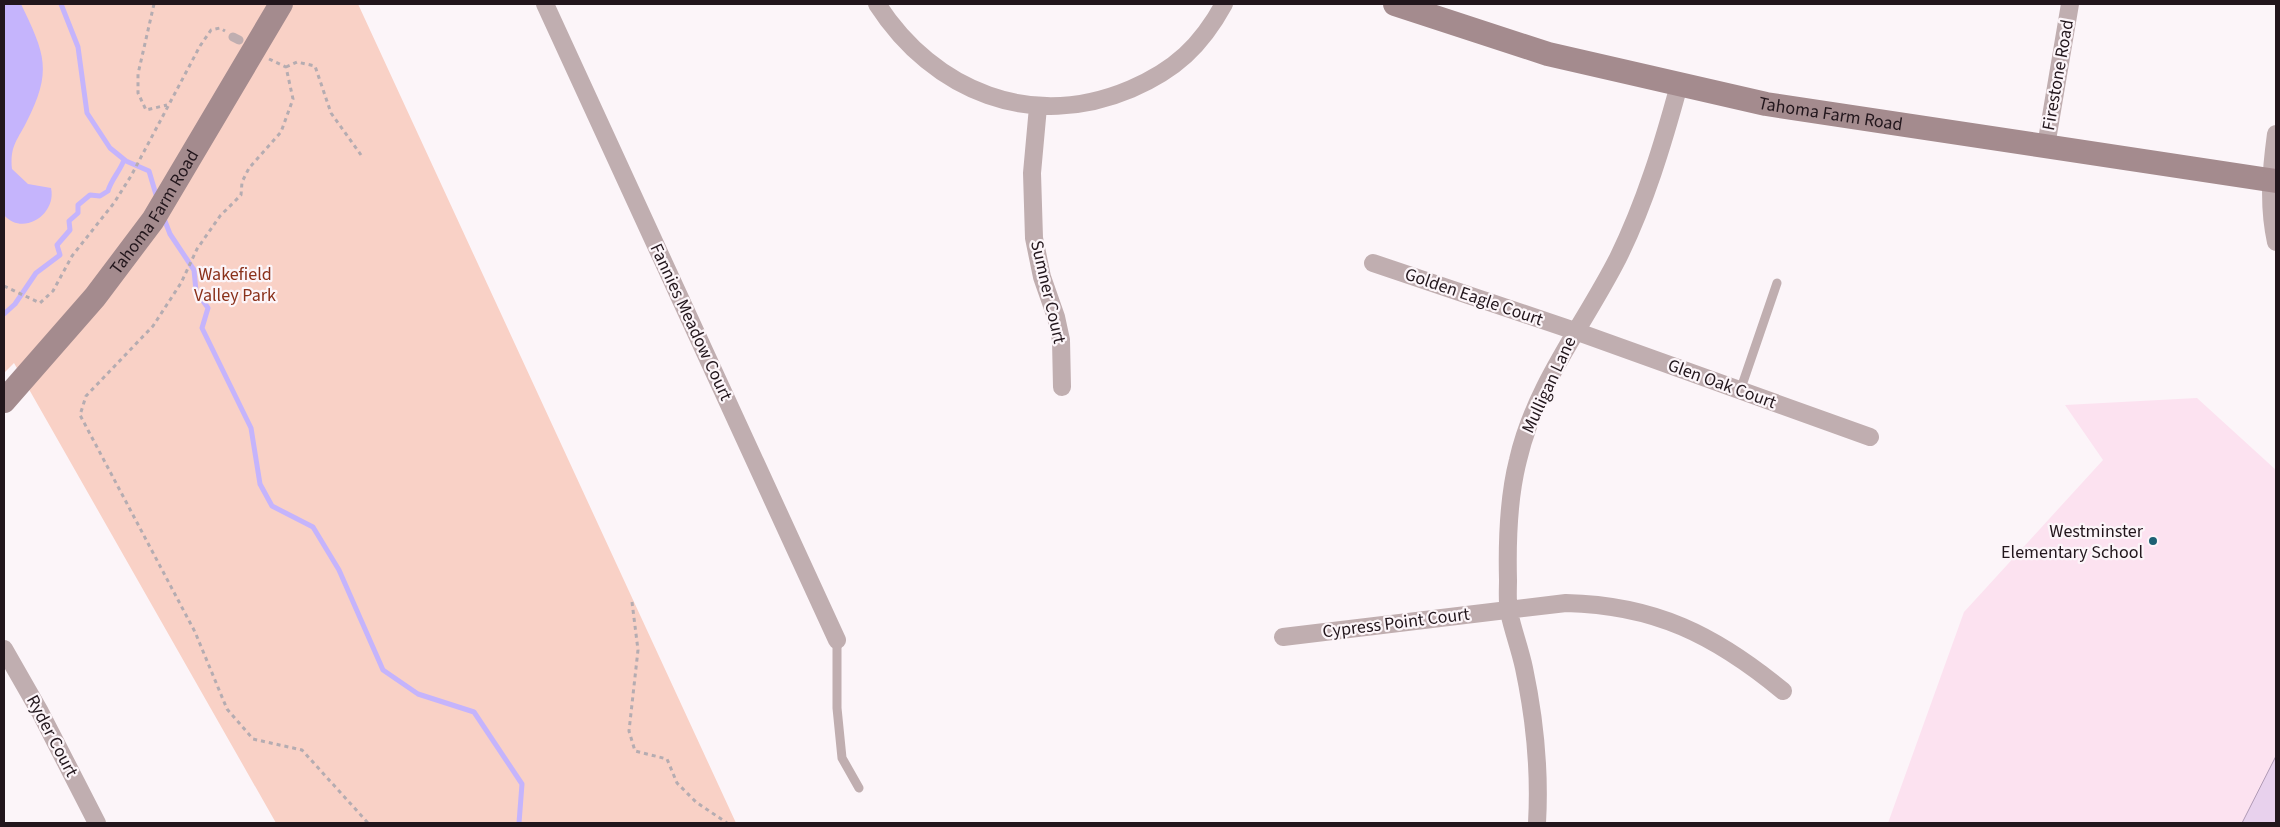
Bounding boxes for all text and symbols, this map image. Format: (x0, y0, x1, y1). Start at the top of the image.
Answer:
street label: Firestone Road (2036, 18, 2080, 132)
street label: Tahoma Farm Road (1756, 90, 1904, 137)
street label: Tahoma Farm Road (104, 145, 205, 280)
street label: Sumner Court (1024, 238, 1072, 346)
street label: Fannies Meadow Court (644, 239, 738, 405)
park label: Wakefield Valley Park (194, 262, 276, 308)
street label: Golden Eagle Court (1402, 262, 1546, 332)
street label: Mulligan Lane (1516, 332, 1582, 438)
street label: Glen Oak Court (1664, 353, 1780, 415)
place label: Westminster Elementary School (2001, 519, 2144, 565)
marker: Westminster Elementary School (2147, 535, 2159, 547)
street label: Cypress Point Court (1321, 602, 1471, 644)
street label: Ryder Court (20, 691, 84, 781)

